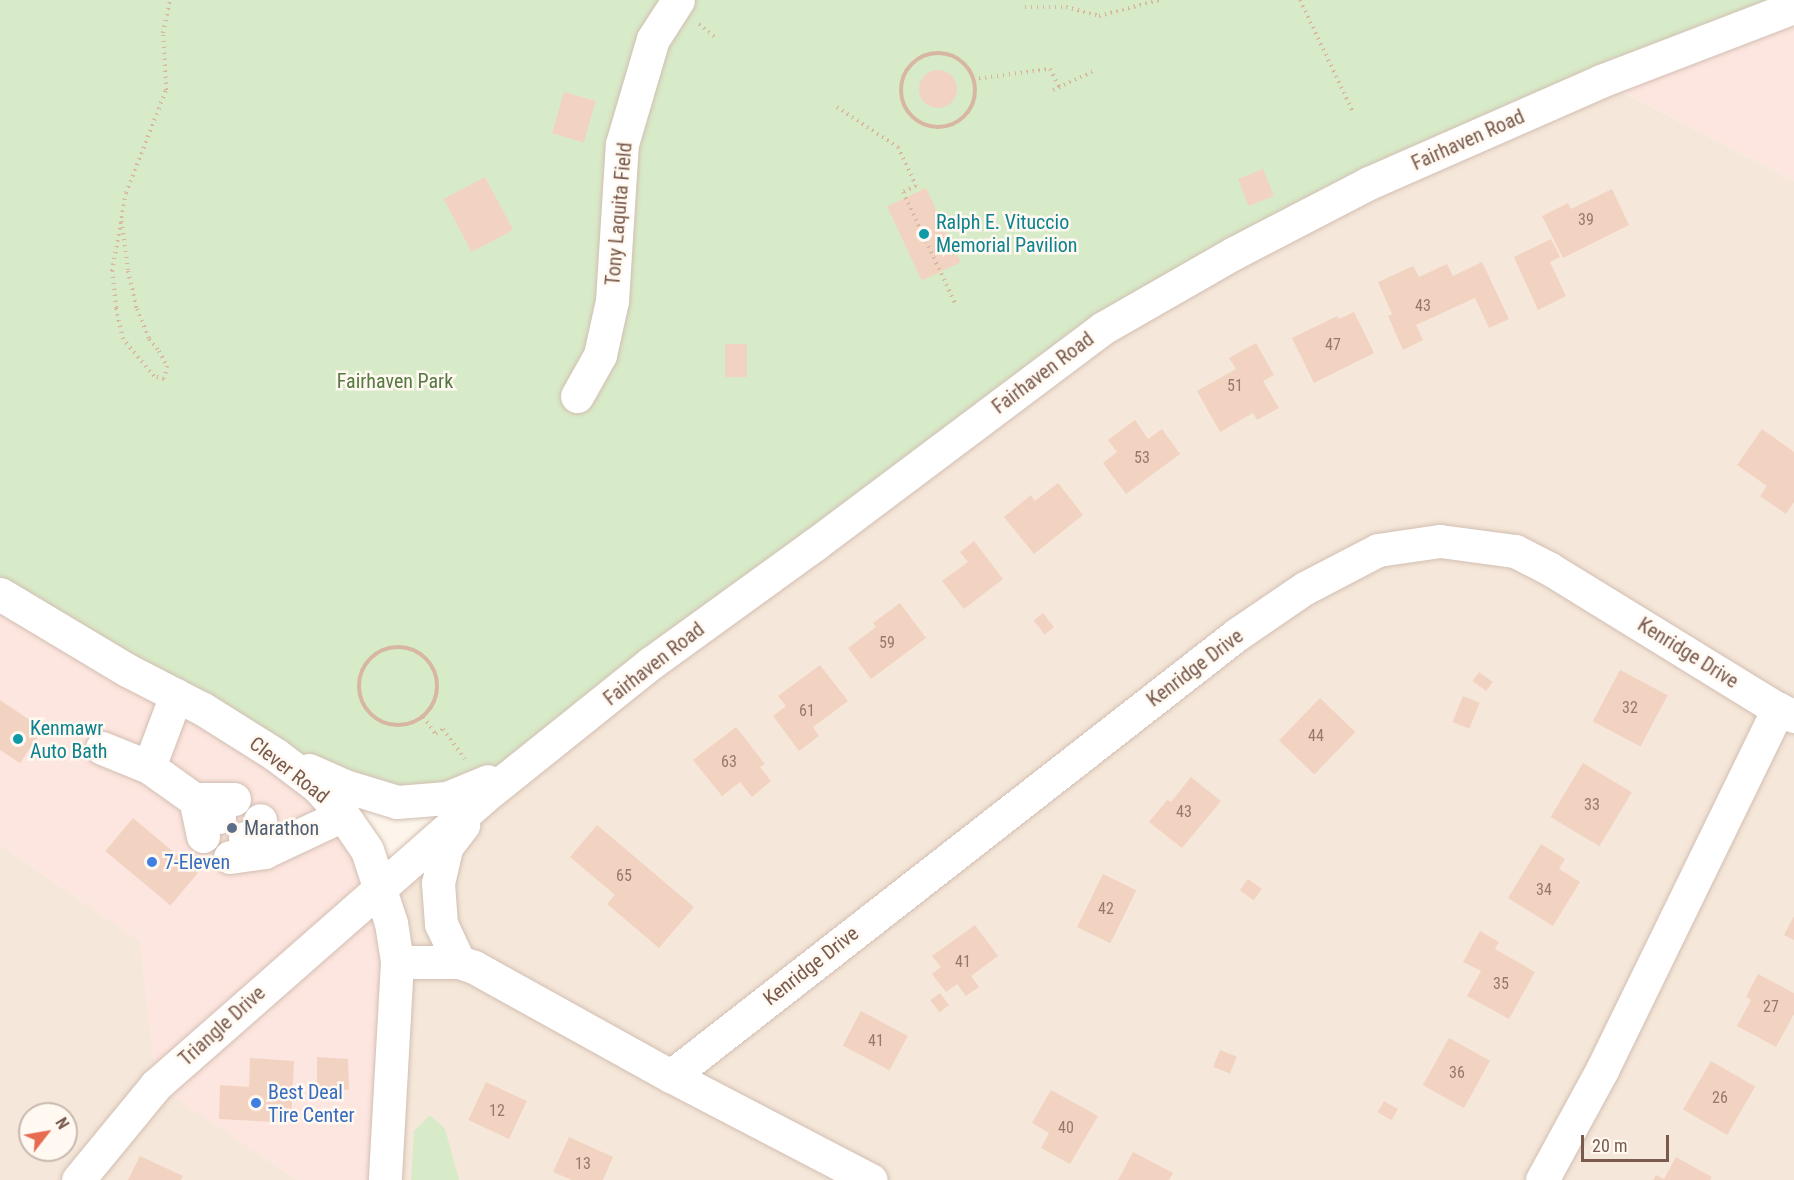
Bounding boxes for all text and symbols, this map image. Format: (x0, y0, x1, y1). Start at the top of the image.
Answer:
street label: Fairhaven Road (1408, 104, 1528, 176)
street label: Tony Laquita Field (601, 141, 637, 287)
place label: Ralph E. Vituccio Memorial Pavilion (936, 210, 1077, 257)
house number: 39 (1578, 210, 1594, 230)
marker: Ralph E. Vituccio Memorial Pavilion (917, 227, 931, 241)
house number: 43 (1415, 296, 1431, 316)
street label: Fairhaven Road (988, 327, 1098, 419)
house number: 47 (1325, 335, 1341, 355)
park label: Fairhaven Park (337, 369, 453, 393)
house number: 51 (1227, 376, 1243, 396)
house number: 53 (1134, 448, 1150, 468)
street label: Kenridge Drive (1633, 613, 1743, 693)
street label: Fairhaven Road (599, 617, 709, 711)
street label: Kenridge Drive (1142, 624, 1248, 712)
house number: 59 (879, 633, 895, 653)
house number: 32 (1622, 698, 1638, 718)
house number: 61 (799, 701, 815, 721)
place label: Kenmawr Auto Bath (30, 716, 108, 763)
house number: 44 (1308, 726, 1324, 746)
marker: Kenmawr Auto Bath (11, 732, 25, 746)
street label: Clever Road (245, 732, 333, 808)
house number: 63 (721, 752, 737, 772)
house number: 33 (1584, 795, 1600, 815)
house number: 43 (1176, 802, 1192, 822)
place label: Marathon (244, 816, 319, 840)
marker: Marathon (225, 821, 239, 835)
place label: 7-Eleven (164, 850, 230, 874)
marker: 7-Eleven (145, 855, 159, 869)
house number: 65 (616, 866, 632, 886)
house number: 34 (1536, 880, 1552, 900)
house number: 42 (1098, 899, 1114, 919)
street label: Kenridge Drive (759, 921, 863, 1011)
house number: 41 (955, 952, 971, 972)
house number: 35 (1493, 974, 1509, 994)
street label: Triangle Drive (174, 981, 270, 1071)
house number: 27 (1763, 997, 1779, 1017)
house number: 41 (868, 1031, 884, 1051)
house number: 36 (1449, 1063, 1465, 1083)
place label: Best Deal Tire Center (268, 1080, 355, 1127)
house number: 26 (1712, 1088, 1728, 1108)
marker: Best Deal Tire Center (249, 1096, 263, 1110)
house number: 12 (489, 1101, 505, 1121)
north arrow (18, 1102, 78, 1162)
text: N (51, 1114, 73, 1133)
house number: 40 (1058, 1118, 1074, 1138)
scale bar (1584, 1123, 1672, 1161)
text: 20 m (1592, 1135, 1627, 1156)
house number: 13 (575, 1154, 591, 1174)

